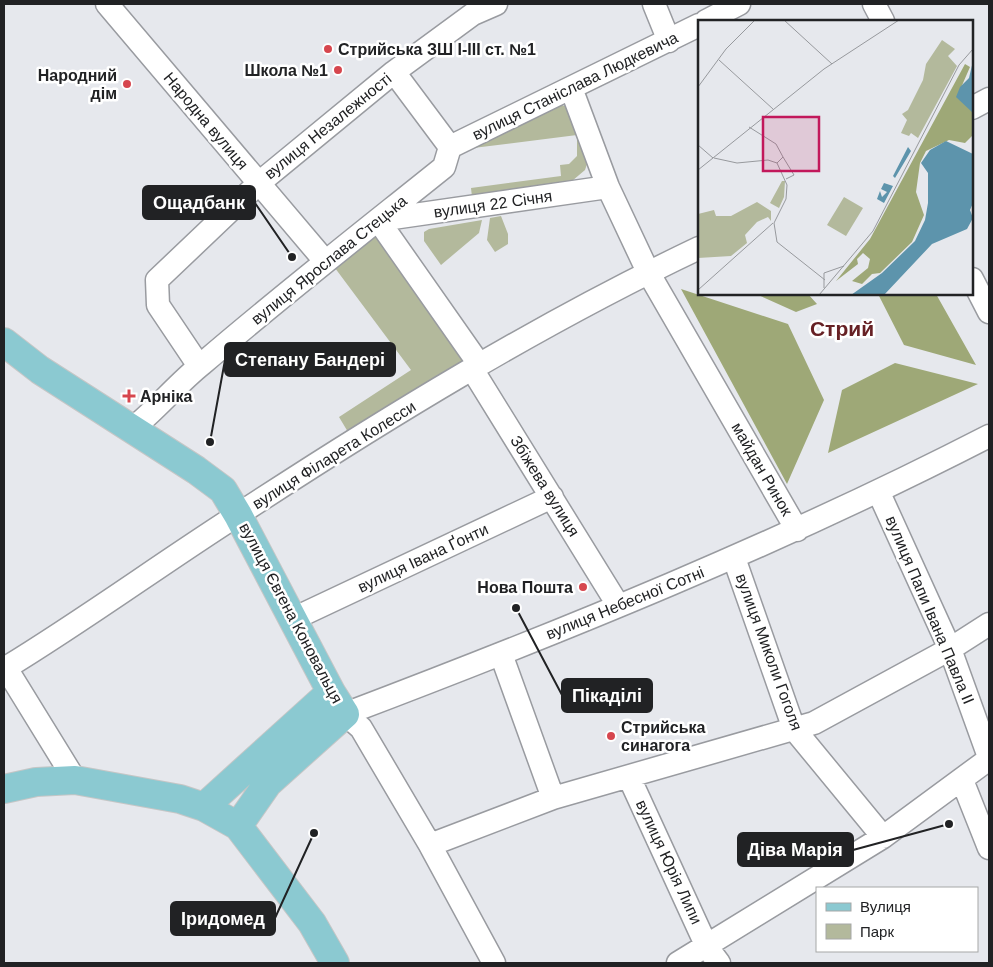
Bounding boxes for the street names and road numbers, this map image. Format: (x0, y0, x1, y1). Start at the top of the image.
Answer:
street label: вулиця Станіслава Людкевича (469, 29, 681, 143)
street label: Народна вулиця (160, 69, 252, 173)
street label: вулиця Незалежності (261, 70, 395, 182)
street label: вулиця 22 Січня (433, 187, 553, 221)
street label: вулиця Ярослава Стецька (248, 192, 410, 328)
street label: вулиця Філарета Колесси (249, 398, 419, 512)
street label: майдан Ринок (728, 419, 796, 519)
street label: Збіжева вулиця (507, 433, 583, 539)
street label: вулиця Папи Івана Павла II (883, 513, 977, 707)
street label: вулиця Івана Ґонти (355, 519, 491, 596)
street label: вулиця Євгена Коновальця (236, 520, 346, 706)
street label: вулиця Небесної Сотні (543, 563, 707, 643)
street label: вулиця Миколи Гоголя (733, 571, 805, 733)
street label: вулиця Юрія Липи (633, 797, 705, 927)

